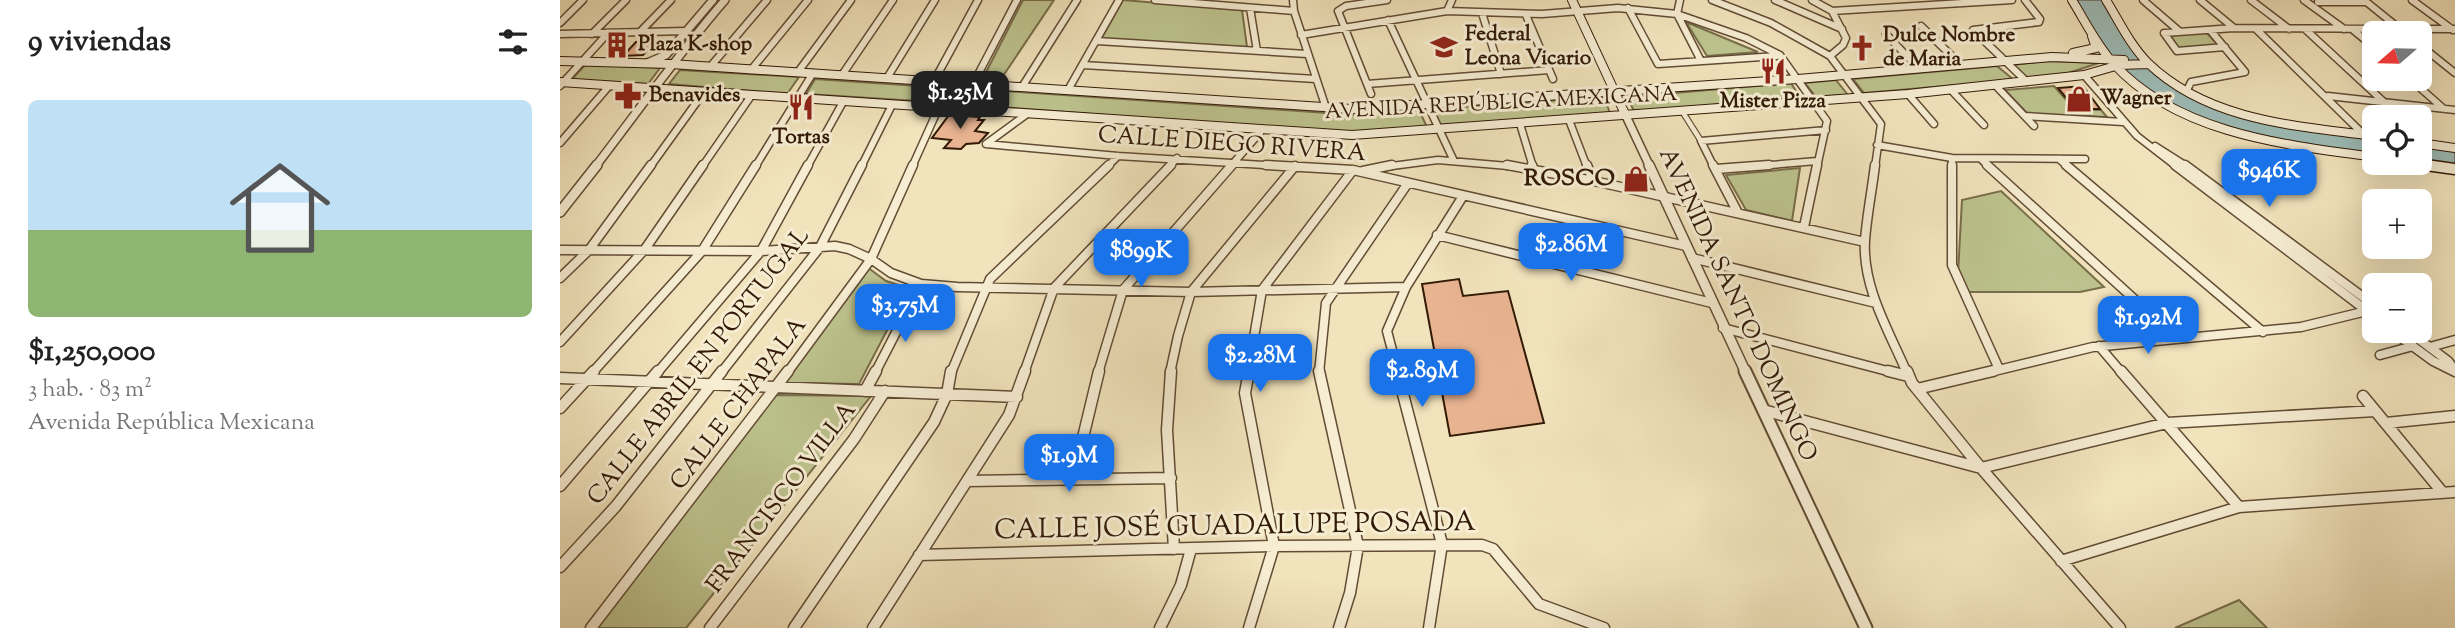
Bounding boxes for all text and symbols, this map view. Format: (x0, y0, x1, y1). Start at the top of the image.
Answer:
place label: Federal Leona Vicario (1465, 20, 1592, 74)
text: 9 viviendas (28, 21, 171, 64)
place label: Dulce Nombre de Maria (1883, 21, 2016, 75)
north arrow (2362, 21, 2432, 91)
map controls (2362, 21, 2432, 343)
icon: filters (494, 23, 532, 61)
building icon: Plaza K-shop (602, 30, 632, 60)
place label: Plaza K-shop (638, 30, 753, 60)
school or university icon: Federal Leona Vicario (1429, 32, 1459, 62)
church icon: Dulce Nombre de Maria (1847, 33, 1877, 63)
restaurant icon: Mister Pizza (1758, 56, 1788, 86)
pin: $1.25M (903, 72, 1017, 131)
text: $1.25M (927, 77, 993, 110)
street label: AVENIDA REPÚBLICA MEXICANA (1324, 80, 1678, 128)
pharmacy icon: Benavides (613, 81, 643, 111)
place label: Benavides (649, 81, 740, 111)
shop icon: Wagner (2064, 84, 2094, 114)
place label: Wagner (2100, 84, 2172, 114)
place label: Mister Pizza (1720, 87, 1826, 117)
restaurant icon: Tortas (786, 92, 816, 122)
button: locate (2362, 105, 2432, 175)
street label: CALLE DIEGO RIVERA (1097, 119, 1368, 171)
place label: Tortas (772, 123, 830, 153)
street label: AVENIDA SANTO DOMINGO (1649, 143, 1825, 467)
icon: home (217, 145, 343, 271)
pin: $946K (2220, 150, 2318, 209)
text: $946K (2238, 155, 2300, 188)
place label: ROSCO (1524, 162, 1615, 196)
shop icon: ROSCO (1621, 164, 1651, 194)
button: + (2362, 189, 2432, 259)
street label: CALLE ABRIL EN PORTUGAL (580, 221, 818, 513)
pin: $2.86M (1514, 224, 1628, 283)
text: $2.86M (1535, 229, 1607, 262)
pin: $899K (1092, 230, 1190, 289)
text: $899K (1110, 235, 1172, 268)
button: − (2362, 273, 2432, 343)
pin: $3.75M (848, 284, 962, 344)
text: $3.75M (871, 290, 939, 323)
pin: $1.92M (2091, 296, 2205, 356)
text: $1.92M (2114, 302, 2182, 335)
street label: CALLE CHAPALA (663, 310, 816, 498)
text: $1,250,000 (28, 331, 155, 374)
pin: $2.28M (1203, 334, 1317, 394)
text: $2.28M (1224, 340, 1296, 373)
pin: $2.89M (1365, 350, 1479, 409)
text: $2.89M (1386, 355, 1458, 388)
text: 3 hab. · 83 m² (28, 374, 152, 407)
street label: FRANCISCO VILLA (699, 395, 865, 601)
text: Avenida República Mexicana (28, 407, 315, 440)
pin: $1.9M (1020, 434, 1118, 494)
text: $1.9M (1040, 440, 1098, 473)
street label: CALLE JOSÉ GUADALUPE POSADA (994, 503, 1477, 551)

